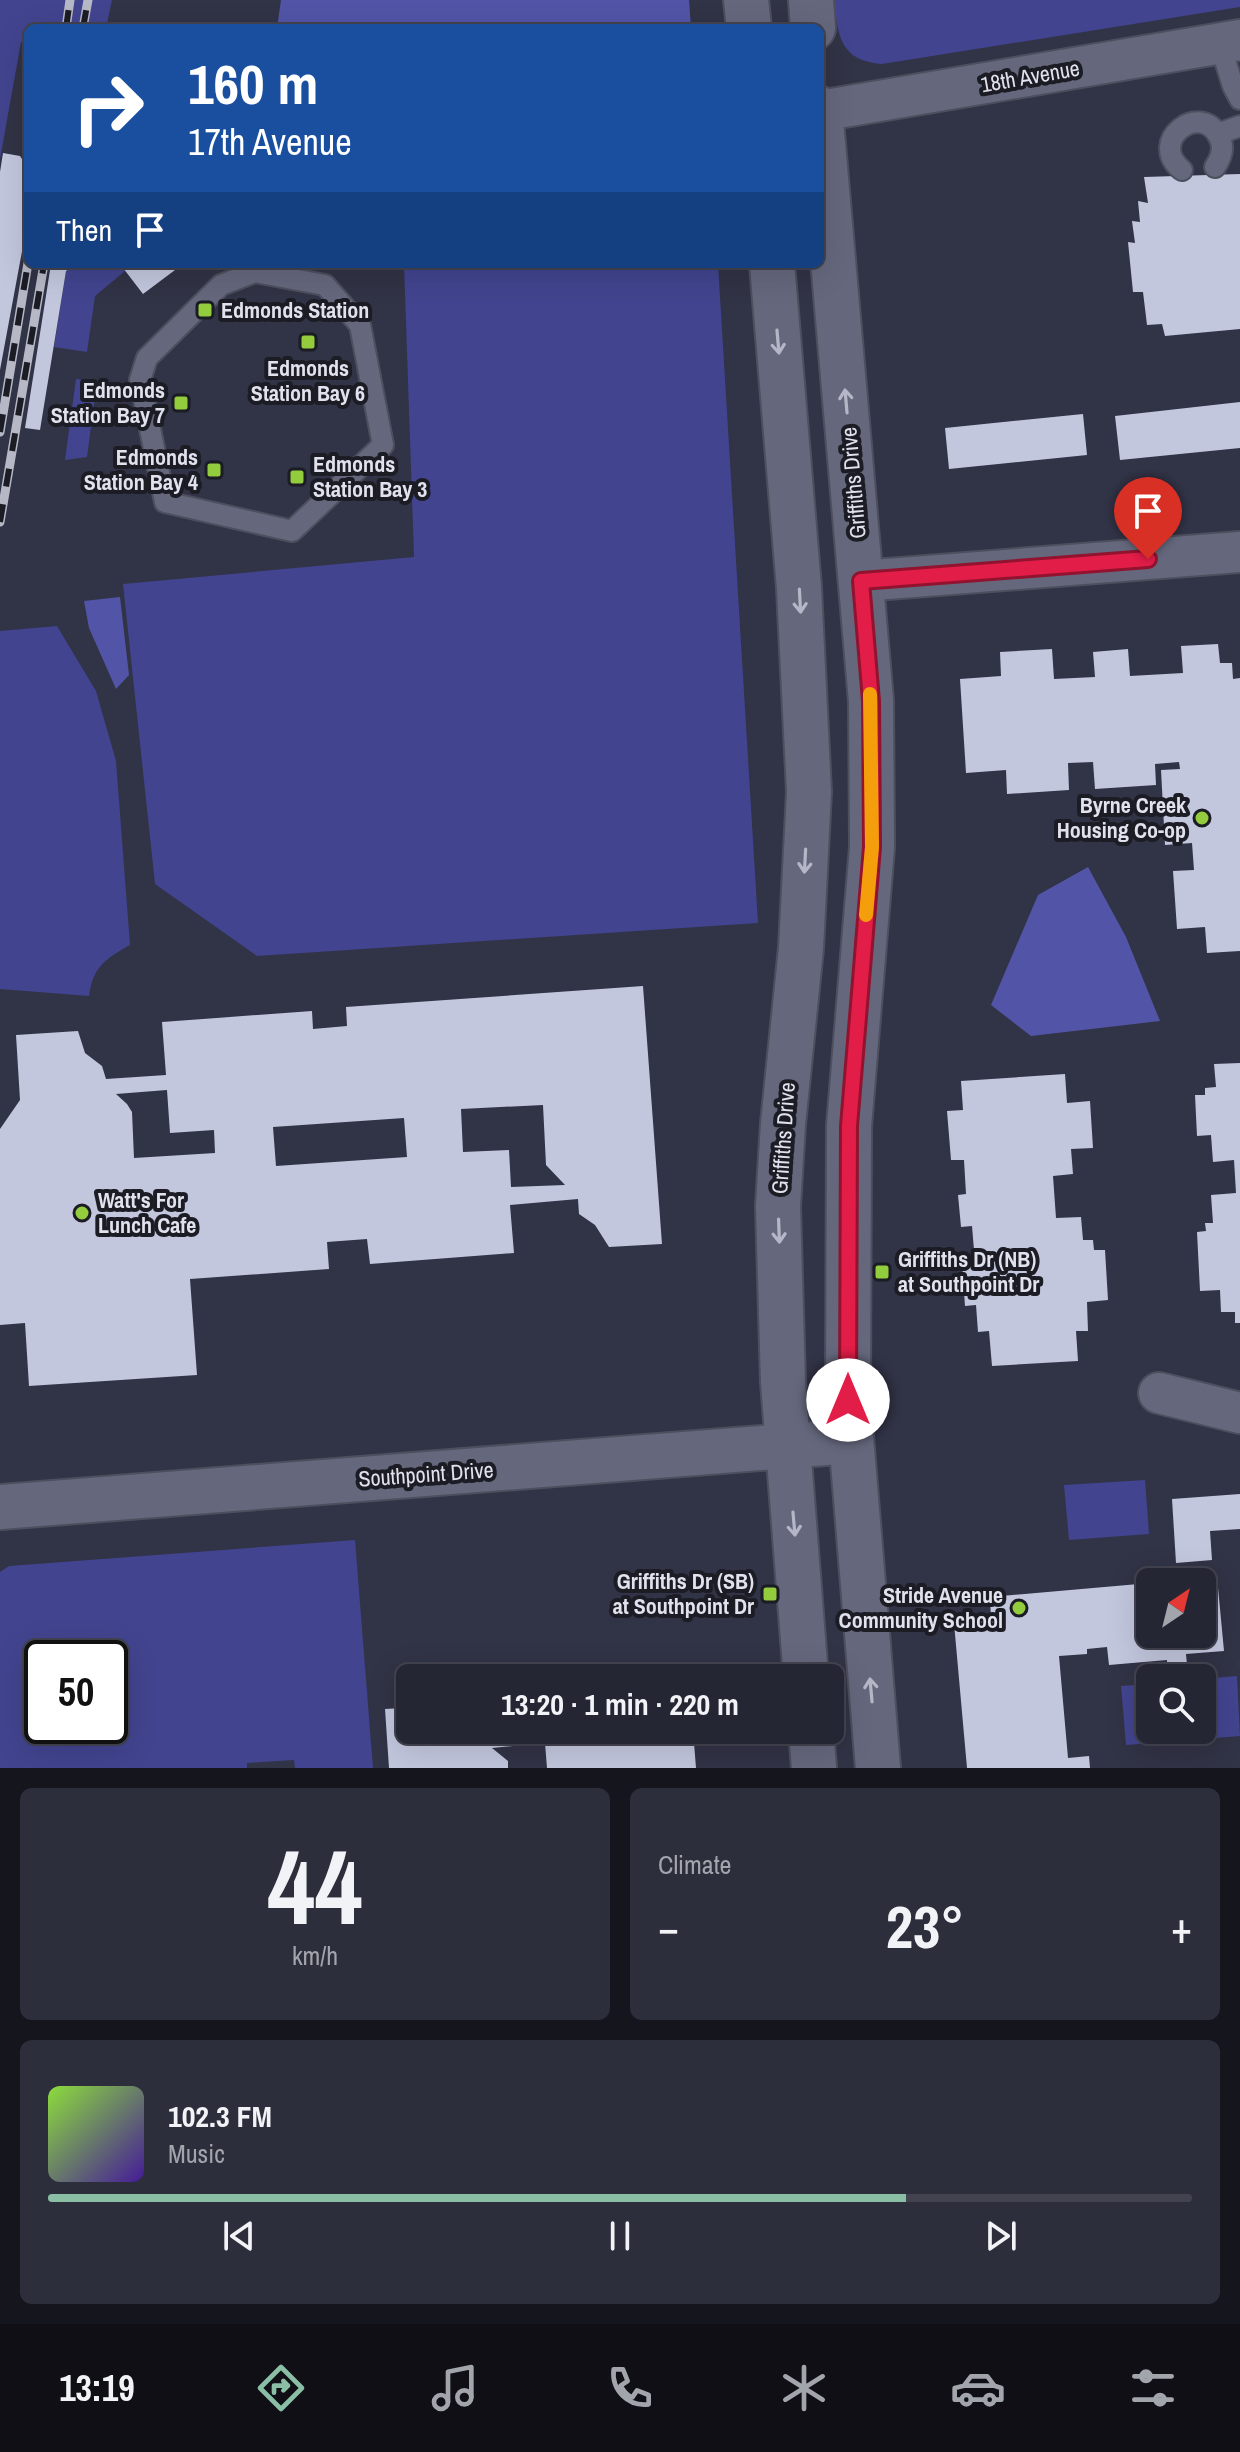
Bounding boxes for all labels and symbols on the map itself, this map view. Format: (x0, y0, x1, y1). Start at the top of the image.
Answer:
street label: 18th Avenue (978, 53, 1082, 99)
place label: Edmonds Station (221, 295, 369, 325)
marker: Edmonds Station (196, 301, 214, 319)
one-way arrow (771, 328, 786, 355)
marker: Edmonds Station Bay 6 (299, 333, 317, 351)
place label: Edmonds Station Bay 6 (251, 353, 365, 408)
place label: Edmonds Station Bay 7 (51, 375, 165, 430)
one-way arrow (838, 388, 853, 415)
marker: Edmonds Station Bay 7 (172, 394, 190, 412)
street label: Griffiths Drive (833, 426, 873, 540)
place label: Edmonds Station Bay 4 (84, 442, 198, 497)
place label: Edmonds Station Bay 3 (313, 449, 427, 504)
marker: Edmonds Station Bay 4 (205, 461, 223, 479)
marker: Edmonds Station Bay 3 (288, 468, 306, 486)
pin (1114, 477, 1182, 559)
one-way arrow (792, 587, 807, 614)
place label: Byrne Creek Housing Co-op (1057, 790, 1187, 845)
marker: Byrne Creek Housing Co-op (1193, 809, 1211, 827)
one-way arrow (797, 847, 812, 873)
street label: Griffiths Drive (764, 1081, 802, 1195)
place label: Watt's For Lunch Cafe (98, 1185, 196, 1240)
marker: Watt's For Lunch Cafe (73, 1204, 91, 1222)
one-way arrow (771, 1217, 786, 1244)
place label: Griffiths Dr (NB) at Southpoint Dr (898, 1244, 1039, 1299)
marker: Griffiths Dr (NB) at Southpoint Dr (873, 1263, 891, 1281)
position arrow (806, 1358, 890, 1442)
street label: Southpoint Drive (357, 1454, 495, 1494)
one-way arrow (787, 1510, 802, 1537)
place label: Griffiths Dr (SB) at Southpoint Dr (613, 1566, 754, 1621)
north arrow (1136, 1568, 1216, 1648)
place label: Stride Avenue Community School (839, 1580, 1003, 1635)
marker: Griffiths Dr (SB) at Southpoint Dr (761, 1585, 779, 1603)
marker: Stride Avenue Community School (1010, 1599, 1028, 1617)
speed limit sign: 50 (24, 1640, 128, 1744)
one-way arrow (863, 1677, 878, 1704)

